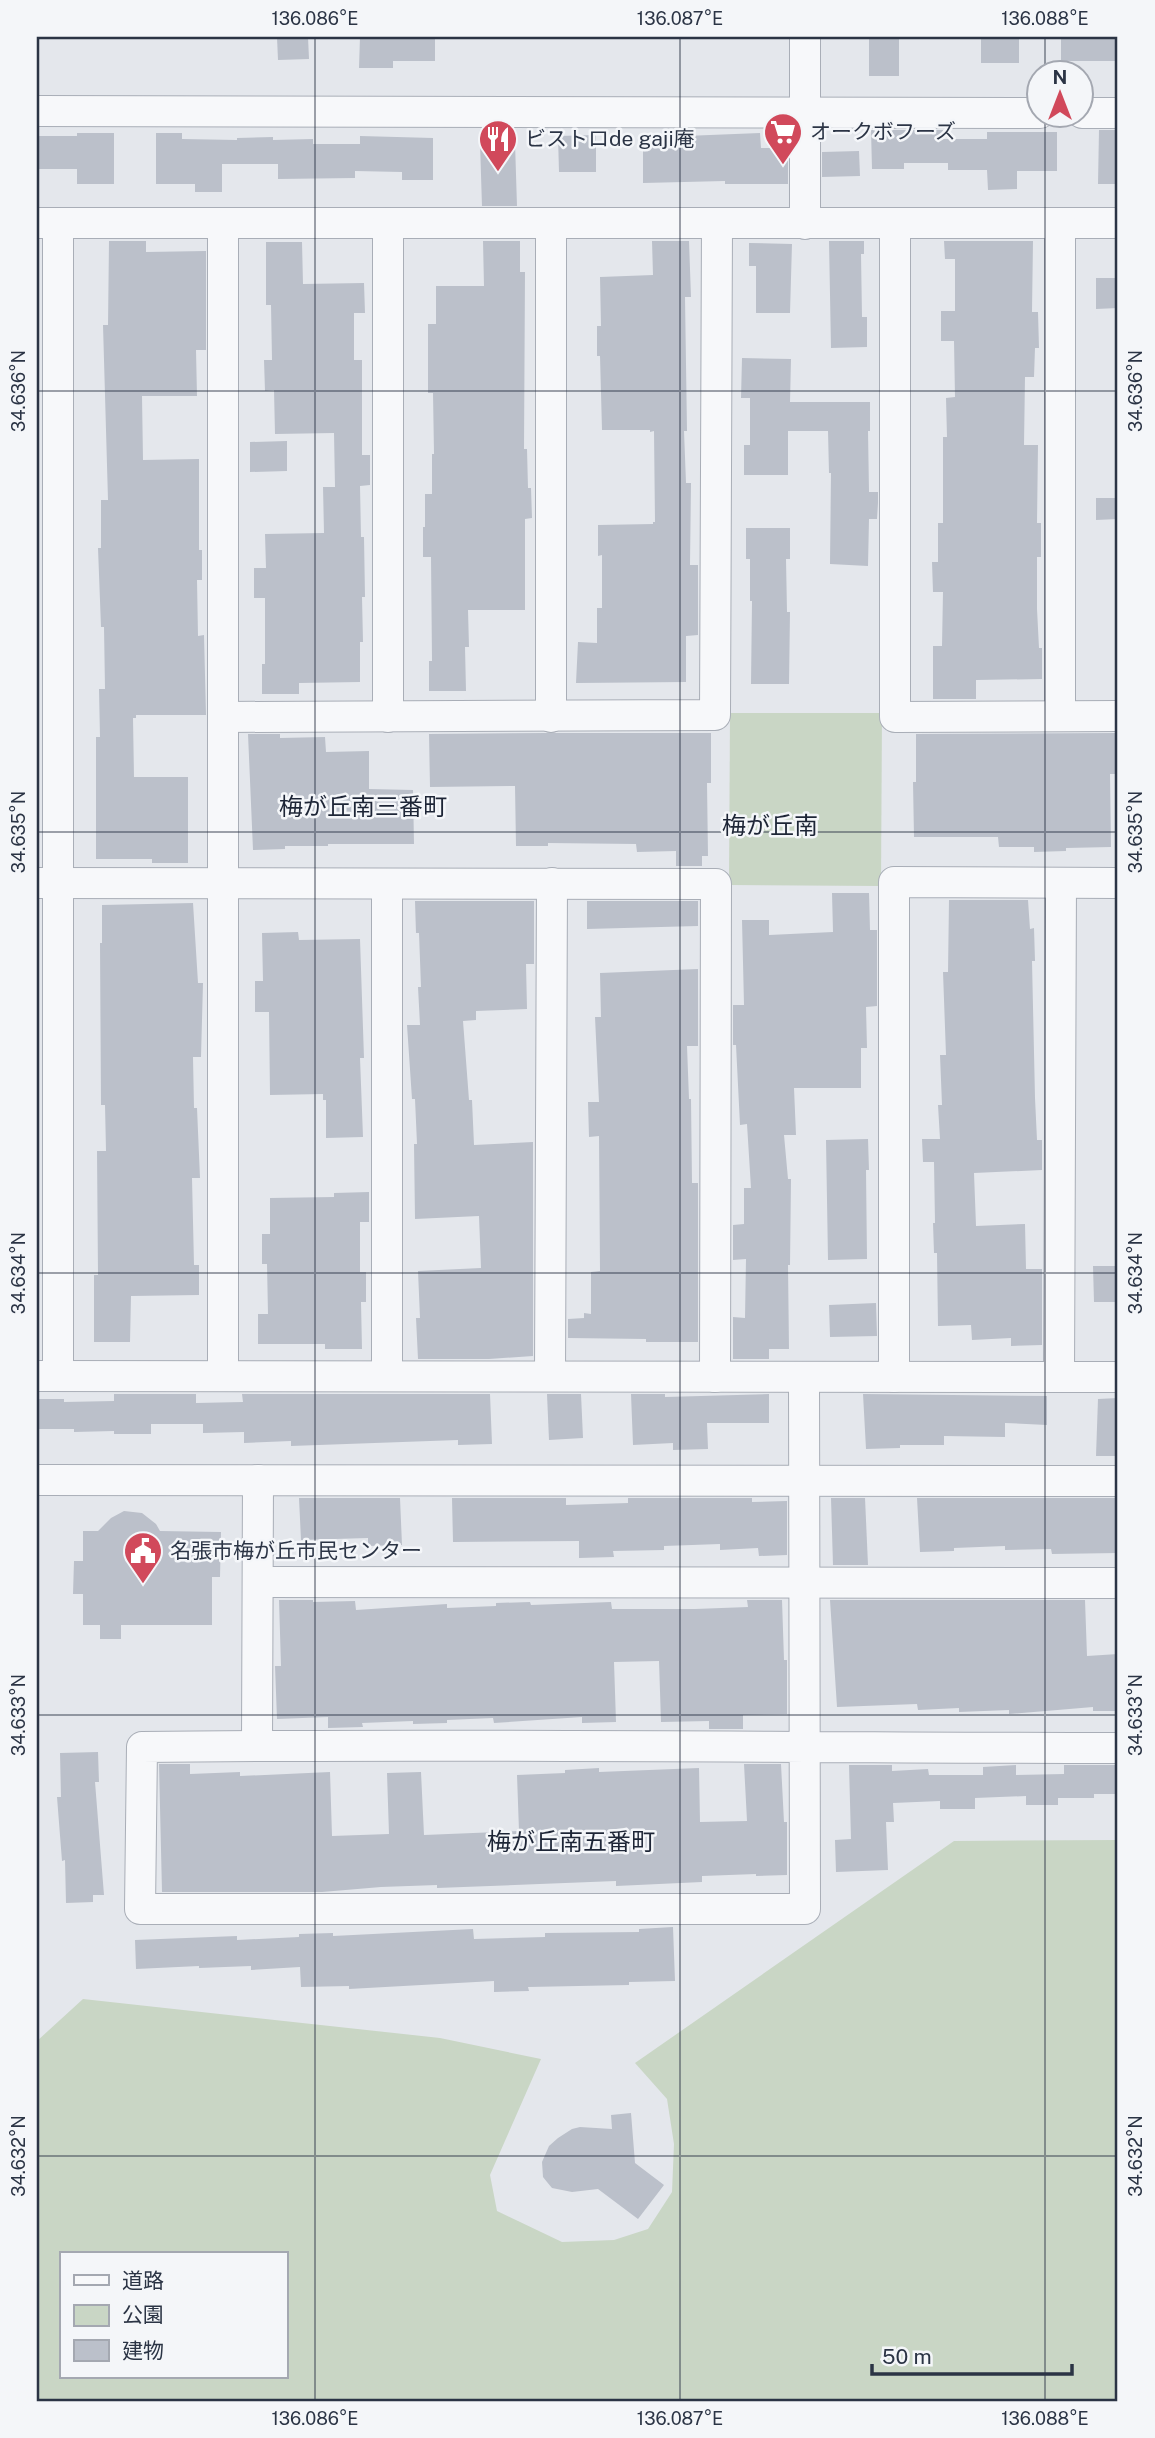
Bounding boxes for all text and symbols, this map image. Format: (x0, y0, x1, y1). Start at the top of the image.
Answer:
text: 136.086°E (272, 8, 358, 29)
text: 136.087°E (637, 8, 723, 29)
text: 136.088°E (1001, 8, 1089, 29)
north arrow (1026, 60, 1096, 130)
text: N (1053, 66, 1067, 88)
supermarket icon: オークボフーズ (762, 111, 804, 166)
restaurant icon: ビストロde gaji庵 (477, 118, 519, 173)
place label: オークボフーズ (810, 119, 956, 144)
place label: ビストロde gaji庵 (525, 126, 695, 151)
text: 34.636°N (8, 350, 29, 432)
text: 34.636°N (1125, 350, 1146, 432)
text: 34.635°N (8, 791, 29, 873)
text: 34.635°N (1125, 791, 1146, 873)
district label: 梅が丘南三番町 (279, 792, 447, 820)
district label: 梅が丘南 (722, 811, 818, 839)
text: 34.634°N (8, 1232, 29, 1314)
text: 34.634°N (1125, 1232, 1146, 1314)
public building icon: 名張市梅が丘市民センター (122, 1530, 164, 1585)
place label: 名張市梅が丘市民センター (170, 1538, 422, 1563)
text: 34.633°N (8, 1674, 29, 1756)
text: 34.633°N (1125, 1674, 1146, 1756)
district label: 梅が丘南五番町 (487, 1827, 655, 1855)
text: 34.632°N (8, 2115, 29, 2197)
text: 34.632°N (1125, 2115, 1146, 2197)
legend (60, 2252, 287, 2378)
text: 道路 (122, 2268, 164, 2293)
text: 公園 (122, 2302, 164, 2327)
scale bar (872, 2333, 1071, 2377)
text: 建物 (122, 2338, 164, 2363)
text: 50 m (882, 2344, 932, 2369)
text: 136.086°E (272, 2408, 358, 2429)
text: 136.087°E (637, 2408, 723, 2429)
text: 136.088°E (1001, 2408, 1089, 2429)

